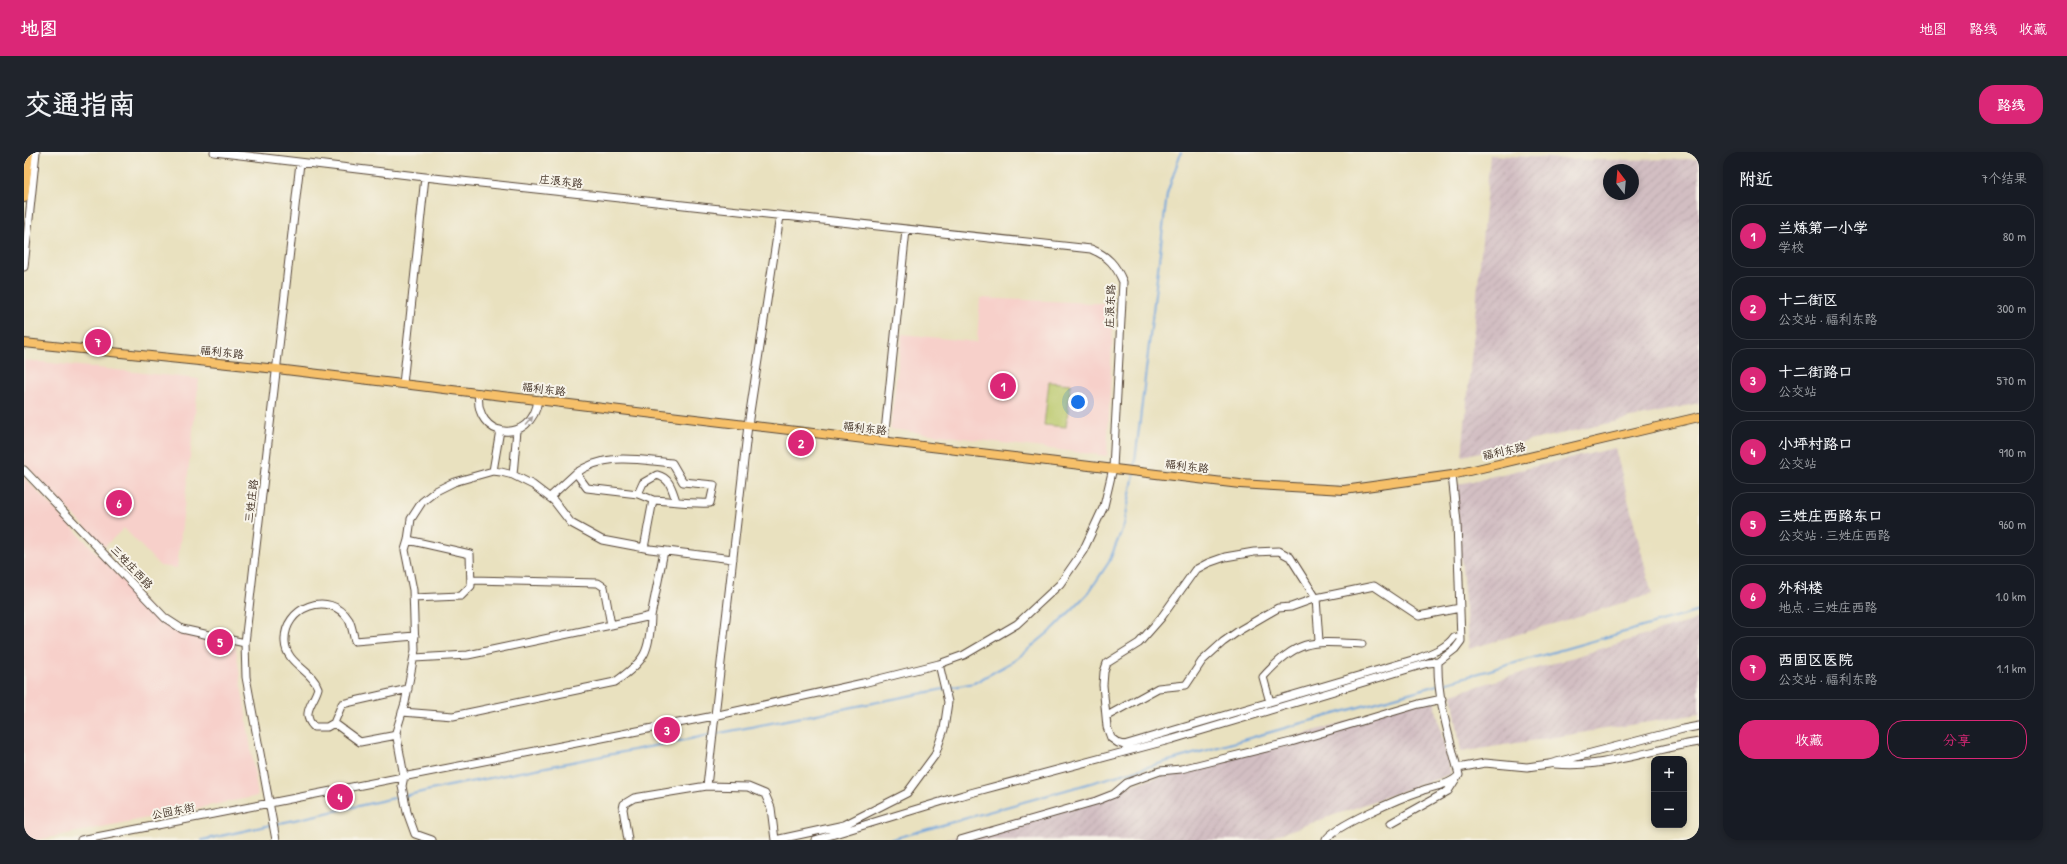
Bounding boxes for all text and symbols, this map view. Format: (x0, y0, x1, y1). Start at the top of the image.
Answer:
text: 地图 (20, 15, 58, 41)
text: 地图 (1919, 19, 1947, 38)
text: 路线 (1969, 19, 1997, 38)
text: 收藏 (2019, 19, 2047, 38)
text: 交通指南 (24, 85, 136, 123)
button: 路线 (1979, 85, 2043, 124)
north arrow (1603, 164, 1639, 200)
text: 附近 (1739, 167, 1773, 190)
text: 7个结果 (1982, 169, 2027, 187)
street label: 庄浪东路 (538, 172, 584, 190)
text: 兰炼第一小学 (1778, 217, 1868, 238)
text: 1 (1751, 227, 1755, 245)
text: 80 m (2003, 227, 2026, 245)
text: 学校 (1778, 238, 1804, 256)
street label: 庄浪东路 (1102, 284, 1118, 328)
text: 十二街区 (1778, 289, 1838, 310)
text: 2 (1750, 299, 1756, 317)
text: 300 m (1997, 299, 2026, 317)
text: 公交站 · 福利东路 (1778, 310, 1878, 328)
pin: 7 (85, 327, 111, 357)
street label: 福利东路 (199, 343, 245, 361)
text: 十二街路口 (1778, 361, 1853, 382)
pin: 1 (990, 371, 1016, 401)
text: 3 (1750, 371, 1756, 389)
text: 570 m (1996, 371, 2026, 389)
street label: 福利东路 (521, 379, 567, 399)
text: 公交站 (1778, 382, 1817, 400)
your location (1068, 392, 1088, 412)
one-way arrow (525, 415, 534, 426)
street label: 福利东路 (842, 418, 888, 438)
pin: 2 (788, 428, 814, 458)
text: 小坪村路口 (1778, 433, 1853, 454)
street label: 福利东路 (1481, 439, 1527, 463)
text: 4 (1751, 443, 1755, 461)
text: 910 m (1999, 443, 2026, 461)
text: 公交站 (1778, 454, 1817, 472)
street label: 福利东路 (1164, 456, 1210, 476)
street label: 三姓庄路 (241, 478, 261, 524)
pin: 6 (106, 488, 132, 518)
text: 三姓庄西路东口 (1778, 505, 1883, 526)
text: 5 (1750, 515, 1756, 533)
text: 960 m (1998, 515, 2026, 533)
text: 公交站 · 三姓庄西路 (1778, 526, 1891, 544)
street label: 三姓庄西路 (108, 542, 156, 592)
text: 外科楼 (1778, 577, 1823, 598)
text: 6 (1750, 587, 1756, 605)
text: 1.0 km (1995, 587, 2026, 605)
text: 地点 · 三姓庄西路 (1778, 598, 1878, 616)
pin: 5 (207, 627, 233, 657)
text: 西固区医院 (1778, 649, 1853, 670)
text: 7 (1750, 659, 1756, 677)
text: 1.1 km (1997, 659, 2026, 677)
text: 公交站 · 福利东路 (1778, 670, 1878, 688)
pin: 3 (654, 715, 680, 745)
button: 收藏 (1739, 720, 1879, 759)
button: 分享 (1887, 720, 2027, 759)
map controls (1651, 756, 1687, 828)
button: + (1651, 756, 1687, 792)
pin: 4 (327, 782, 353, 812)
button: − (1651, 792, 1687, 828)
street label: 公园东街 (150, 800, 197, 822)

